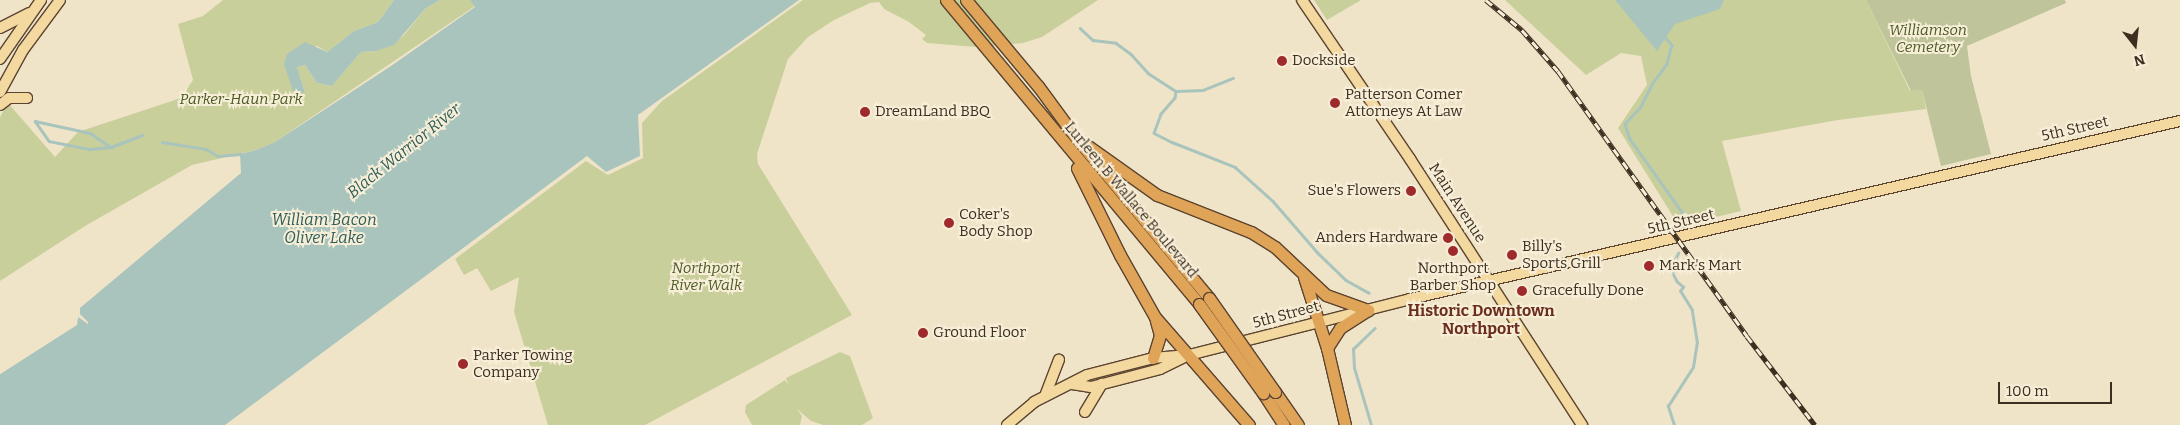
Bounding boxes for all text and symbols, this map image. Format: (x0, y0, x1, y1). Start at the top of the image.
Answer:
north arrow (2110, 20, 2160, 70)
park label: Williamson Cemetery (1889, 21, 1967, 56)
text: N (2132, 50, 2147, 70)
place label: Dockside (1292, 52, 1356, 70)
marker: Dockside (1276, 55, 1288, 67)
place label: Patterson Comer Attorneys At Law (1345, 85, 1463, 120)
park label: Parker-Haun Park (179, 91, 303, 109)
marker: Patterson Comer Attorneys At Law (1329, 97, 1341, 109)
water label: Black Warrior River (344, 100, 464, 202)
place label: DreamLand BBQ (875, 103, 990, 121)
marker: DreamLand BBQ (859, 106, 871, 118)
street label: 5th Street (2040, 113, 2110, 145)
street label: Lurleen B Wallace Boulevard (1061, 118, 1201, 282)
street label: Main Avenue (1425, 160, 1489, 246)
place label: Sue's Flowers (1307, 182, 1401, 200)
marker: Sue's Flowers (1405, 185, 1417, 197)
place label: Coker's Body Shop (959, 205, 1033, 240)
street label: 5th Street (1646, 206, 1716, 238)
water label: William Bacon Oliver Lake (271, 210, 377, 248)
marker: Coker's Body Shop (943, 217, 955, 229)
place label: Anders Hardware (1315, 229, 1438, 247)
marker: Anders Hardware (1442, 232, 1454, 244)
place label: Billy's Sports Grill (1522, 237, 1601, 272)
marker: Northport Barber Shop (1447, 245, 1459, 257)
marker: Billy's Sports Grill (1506, 249, 1518, 261)
place label: Mark's Mart (1659, 257, 1741, 275)
park label: Northport River Walk (670, 259, 742, 294)
place label: Northport Barber Shop (1410, 259, 1496, 294)
marker: Mark's Mart (1643, 260, 1655, 272)
place label: Gracefully Done (1532, 282, 1644, 300)
marker: Gracefully Done (1516, 285, 1528, 297)
street label: 5th Street (1251, 298, 1321, 332)
district label: Historic Downtown Northport (1407, 301, 1555, 339)
place label: Ground Floor (933, 324, 1026, 342)
marker: Ground Floor (917, 327, 929, 339)
place label: Parker Towing Company (473, 346, 573, 381)
marker: Parker Towing Company (457, 358, 469, 370)
scale bar (2000, 372, 2114, 404)
text: 100 m (2006, 382, 2049, 400)

